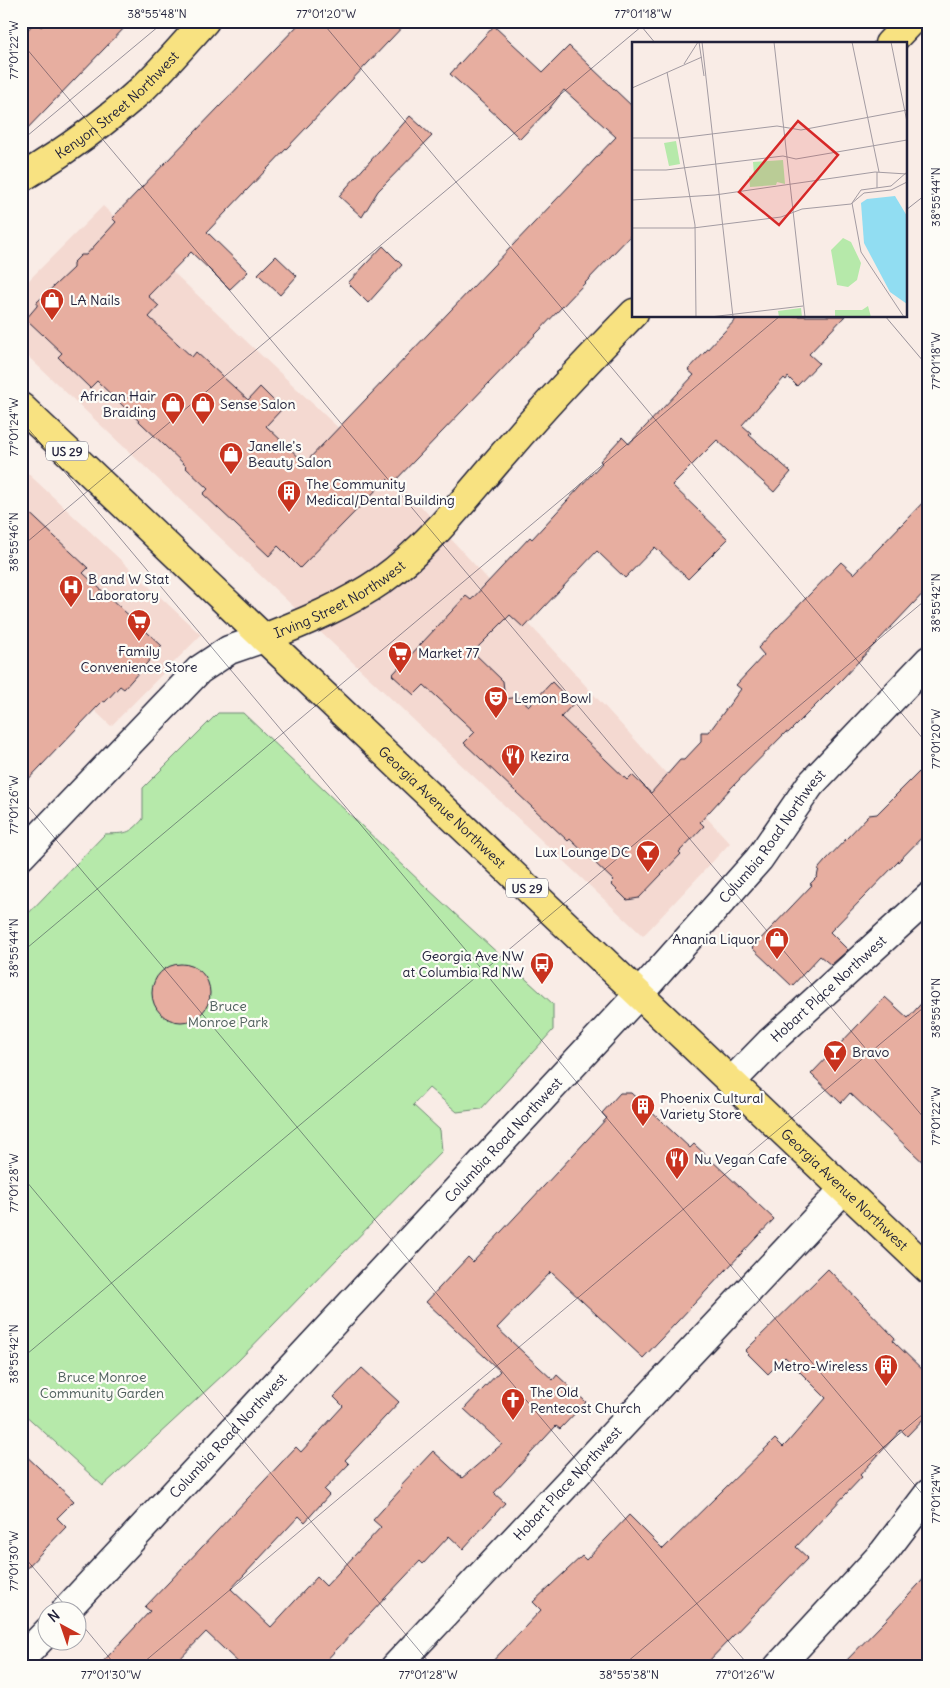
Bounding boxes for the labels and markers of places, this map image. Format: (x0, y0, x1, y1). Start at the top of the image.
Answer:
shop icon: LA Nails (39, 287, 65, 321)
place label: LA Nails (70, 291, 120, 309)
place label: African Hair Braiding (80, 387, 156, 421)
shop icon: African Hair Braiding (160, 391, 186, 425)
shop icon: Sense Salon (190, 391, 216, 425)
place label: Sense Salon (220, 395, 296, 413)
place label: Janelle's Beauty Salon (248, 437, 332, 471)
shop icon: Janelle's Beauty Salon (218, 441, 244, 475)
place label: The Community Medical/Dental Building (306, 475, 455, 509)
building icon: The Community Medical/Dental Building (276, 479, 302, 513)
place label: B and W Stat Laboratory (88, 570, 169, 604)
hospital icon: B and W Stat Laboratory (58, 574, 84, 608)
supermarket icon: Family Convenience Store (126, 608, 152, 642)
supermarket icon: Market 77 (387, 640, 413, 674)
place label: Family Convenience Store (81, 642, 197, 676)
place label: Market 77 (418, 644, 479, 662)
theatre icon: Lemon Bowl (483, 685, 509, 719)
place label: Lemon Bowl (514, 689, 592, 707)
restaurant icon: Kezira (500, 743, 526, 777)
place label: Kezira (530, 747, 569, 765)
bar icon: Lux Lounge DC (635, 839, 661, 873)
place label: Lux Lounge DC (535, 843, 630, 861)
shop icon: Anania Liquor (764, 926, 790, 960)
place label: Anania Liquor (672, 930, 760, 948)
place label: Georgia Ave NW at Columbia Rd NW (402, 947, 524, 981)
bus stop icon: Georgia Ave NW at Columbia Rd NW (529, 951, 555, 985)
bar icon: Bravo (822, 1039, 848, 1073)
place label: Bravo (852, 1043, 890, 1061)
place label: Phoenix Cultural Variety Store (660, 1089, 763, 1123)
building icon: Phoenix Cultural Variety Store (630, 1093, 656, 1127)
restaurant icon: Nu Vegan Cafe (664, 1146, 690, 1180)
place label: Nu Vegan Cafe (694, 1150, 787, 1168)
building icon: Metro-Wireless (873, 1353, 899, 1387)
place label: Metro-Wireless (773, 1357, 868, 1375)
place label: The Old Pentecost Church (530, 1383, 641, 1417)
church icon: The Old Pentecost Church (500, 1387, 526, 1421)

